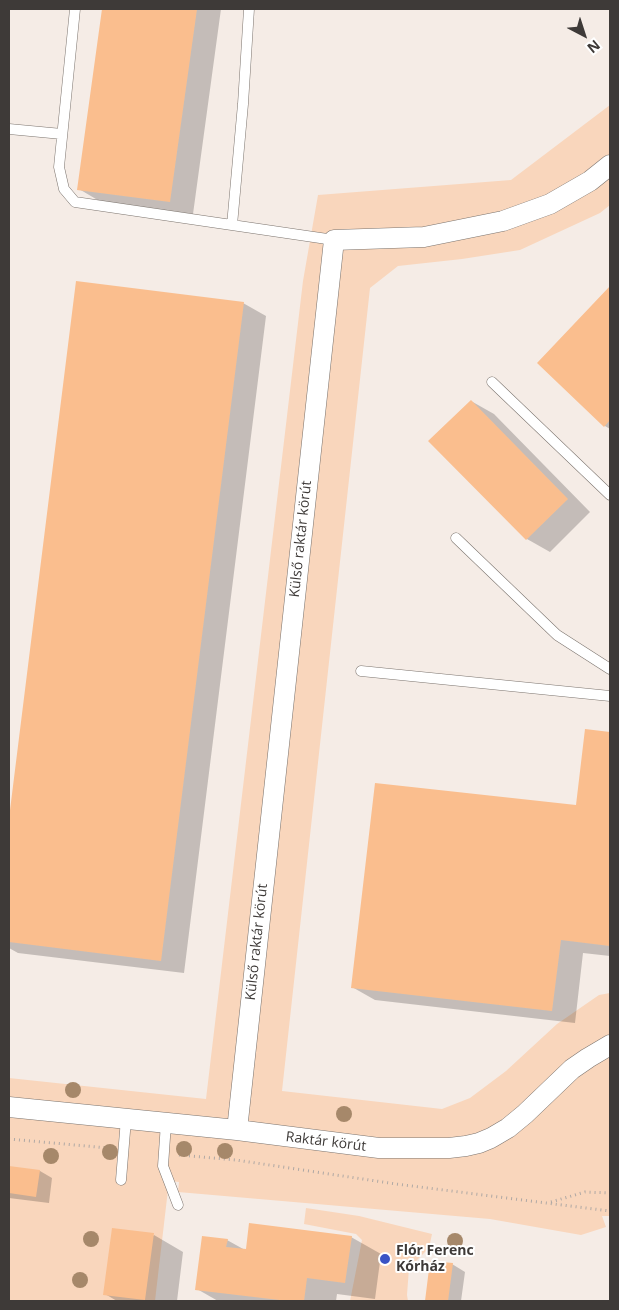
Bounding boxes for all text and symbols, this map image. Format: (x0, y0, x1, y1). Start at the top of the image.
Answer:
north arrow (559, 10, 609, 60)
text: N (583, 36, 604, 58)
street label: Külső raktár körút (287, 480, 315, 598)
street label: Külső raktár körút (243, 883, 271, 1001)
street label: Raktár körút (285, 1129, 367, 1155)
place label: Flór Ferenc Kórház (396, 1243, 474, 1276)
marker: Flór Ferenc Kórház (378, 1252, 392, 1266)

